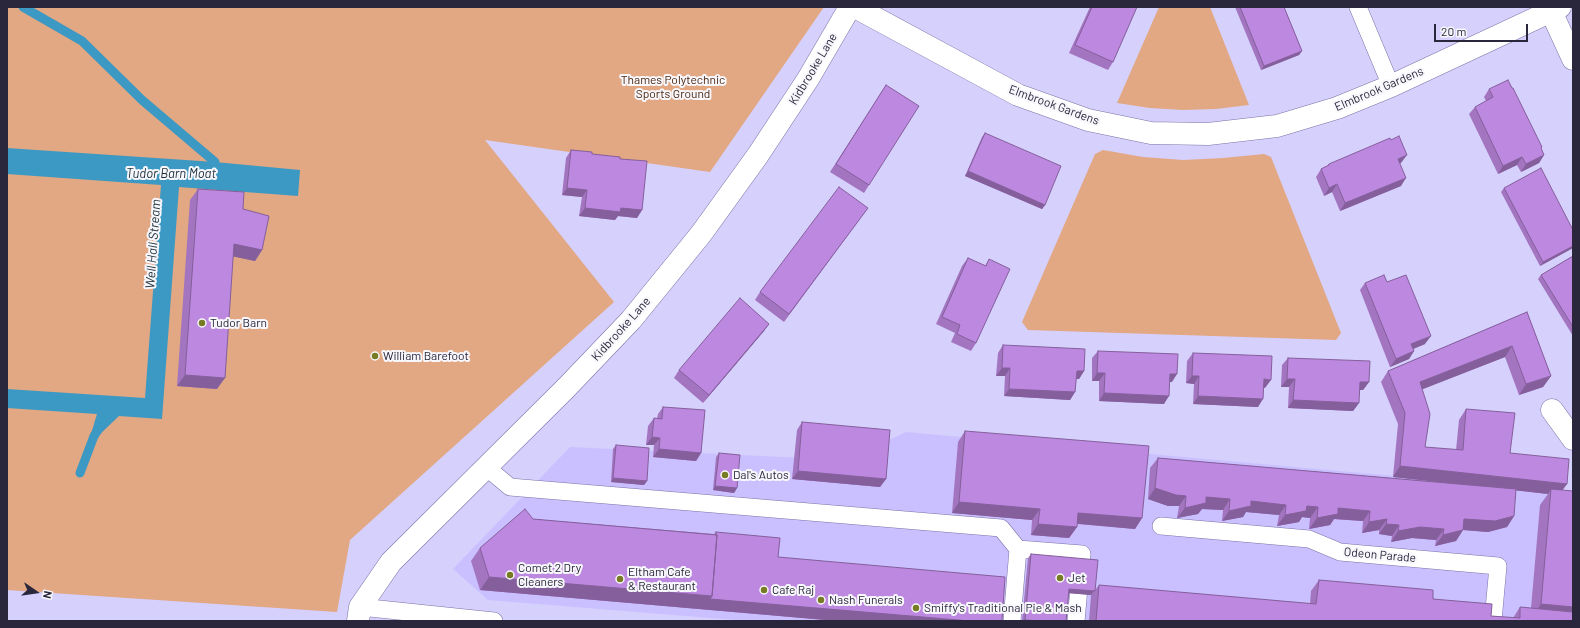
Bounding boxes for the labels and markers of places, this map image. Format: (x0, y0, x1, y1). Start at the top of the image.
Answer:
place label: Tudor Barn (210, 316, 267, 330)
marker: Tudor Barn (197, 318, 207, 328)
place label: William Barefoot (383, 349, 469, 363)
marker: William Barefoot (370, 351, 380, 361)
place label: Dal's Autos (733, 468, 789, 482)
marker: Dal's Autos (720, 470, 730, 480)
place label: Comet 2 Dry Cleaners (518, 561, 581, 589)
place label: Eltham Cafe & Restaurant (628, 565, 696, 593)
marker: Comet 2 Dry Cleaners (505, 570, 515, 580)
place label: Jet (1068, 571, 1086, 585)
marker: Jet (1055, 573, 1065, 583)
marker: Eltham Cafe & Restaurant (615, 574, 625, 584)
place label: Cafe Raj (772, 583, 814, 597)
marker: Cafe Raj (759, 585, 769, 595)
place label: Nash Funerals (829, 593, 903, 607)
marker: Nash Funerals (816, 595, 826, 605)
place label: Smiffy's Traditional Pie & Mash (924, 601, 1082, 615)
marker: Smiffy's Traditional Pie & Mash (911, 603, 921, 613)

